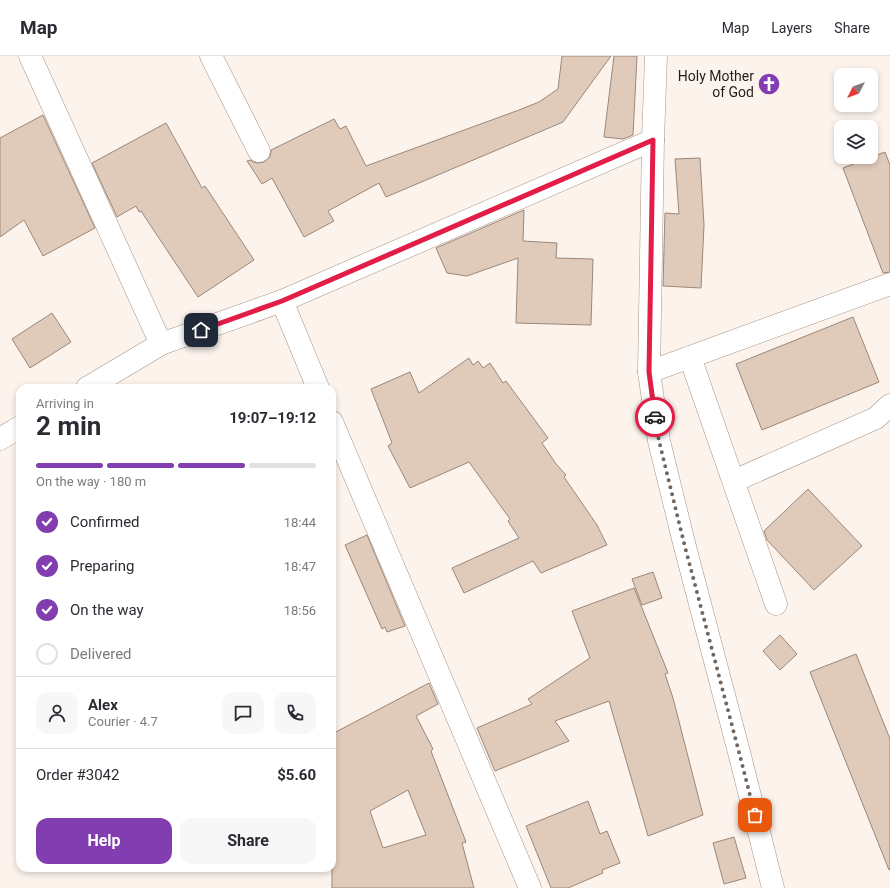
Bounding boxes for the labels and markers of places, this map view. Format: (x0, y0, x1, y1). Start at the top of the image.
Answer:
place label: Holy Mother of God (678, 68, 754, 100)
church icon: Holy Mother of God (756, 71, 782, 97)
pin (184, 313, 218, 347)
pin (738, 798, 772, 832)

